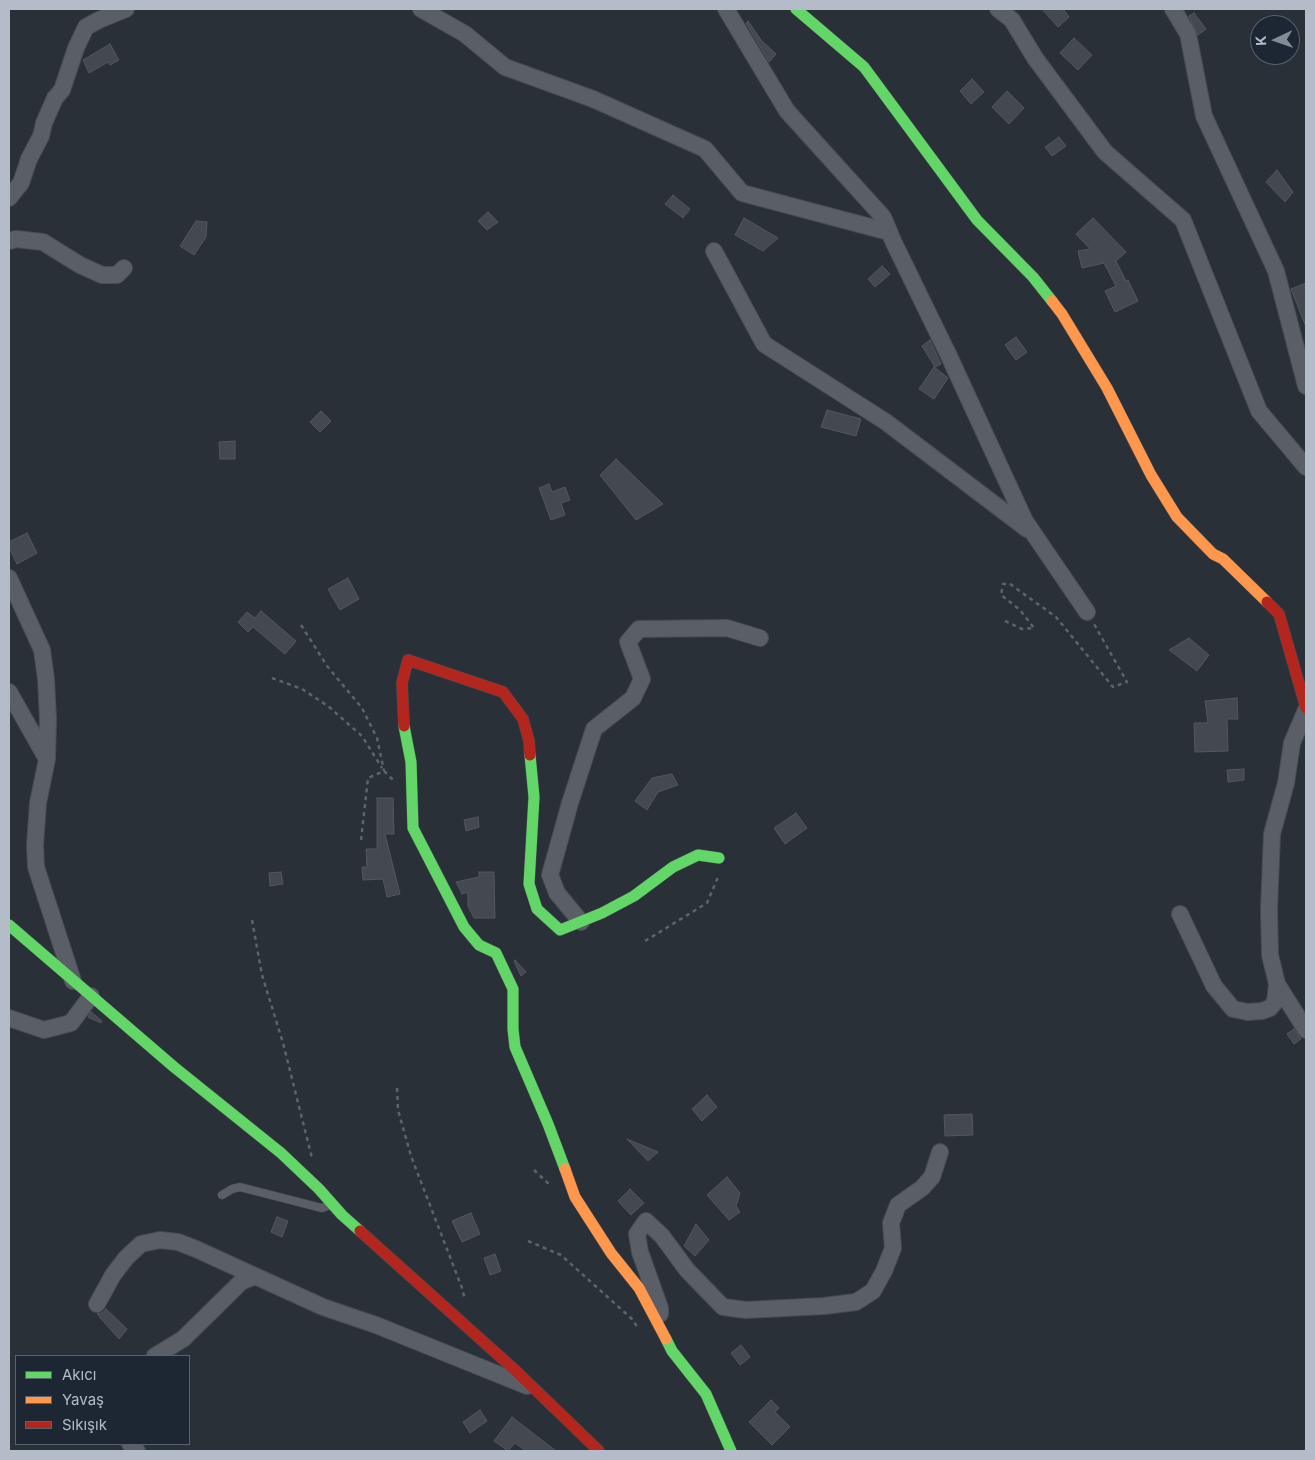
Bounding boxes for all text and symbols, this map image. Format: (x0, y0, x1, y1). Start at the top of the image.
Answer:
north arrow (1250, 15, 1300, 65)
text: K (1252, 35, 1269, 46)
legend (15, 1355, 190, 1445)
text: Akıcı (62, 1365, 96, 1384)
text: Yavaş (62, 1390, 104, 1409)
text: Sıkışık (62, 1415, 107, 1434)

